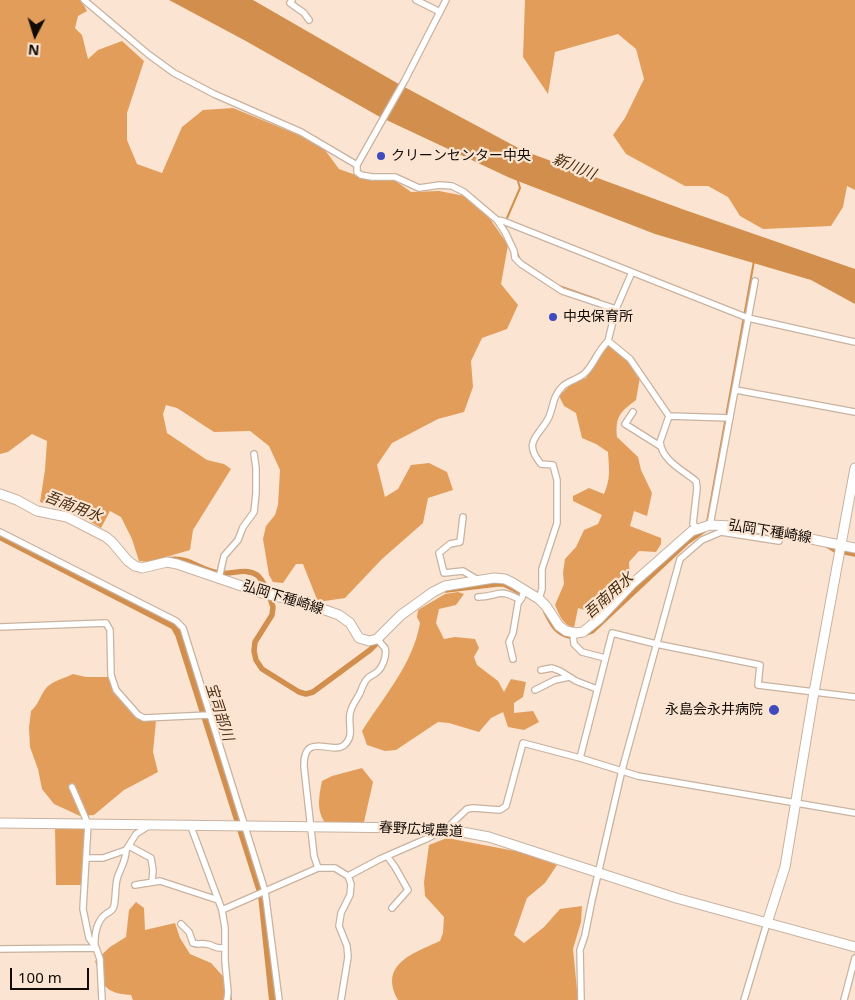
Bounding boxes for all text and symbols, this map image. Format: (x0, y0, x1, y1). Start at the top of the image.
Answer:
north arrow (10, 10, 60, 60)
text: N (27, 40, 40, 60)
place label: クリーンセンター中央 (391, 148, 531, 164)
marker: クリーンセンター中央 (375, 150, 387, 162)
water label: 新川川 (550, 150, 598, 184)
place label: 中央保育所 (563, 309, 633, 325)
marker: 中央保育所 (547, 311, 559, 323)
water label: 吾南用水 (42, 488, 104, 526)
street label: 弘岡下種崎線 (727, 517, 813, 547)
water label: 吾南用水 (581, 569, 637, 623)
street label: 弘岡下種崎線 (240, 578, 326, 618)
water label: 宝司部川 (201, 681, 237, 743)
place label: 永島会永井病院 (665, 702, 763, 718)
marker: 永島会永井病院 (767, 703, 781, 717)
street label: 春野広域農道 (379, 819, 463, 841)
scale bar (12, 958, 91, 990)
text: 100 m (18, 967, 62, 987)

